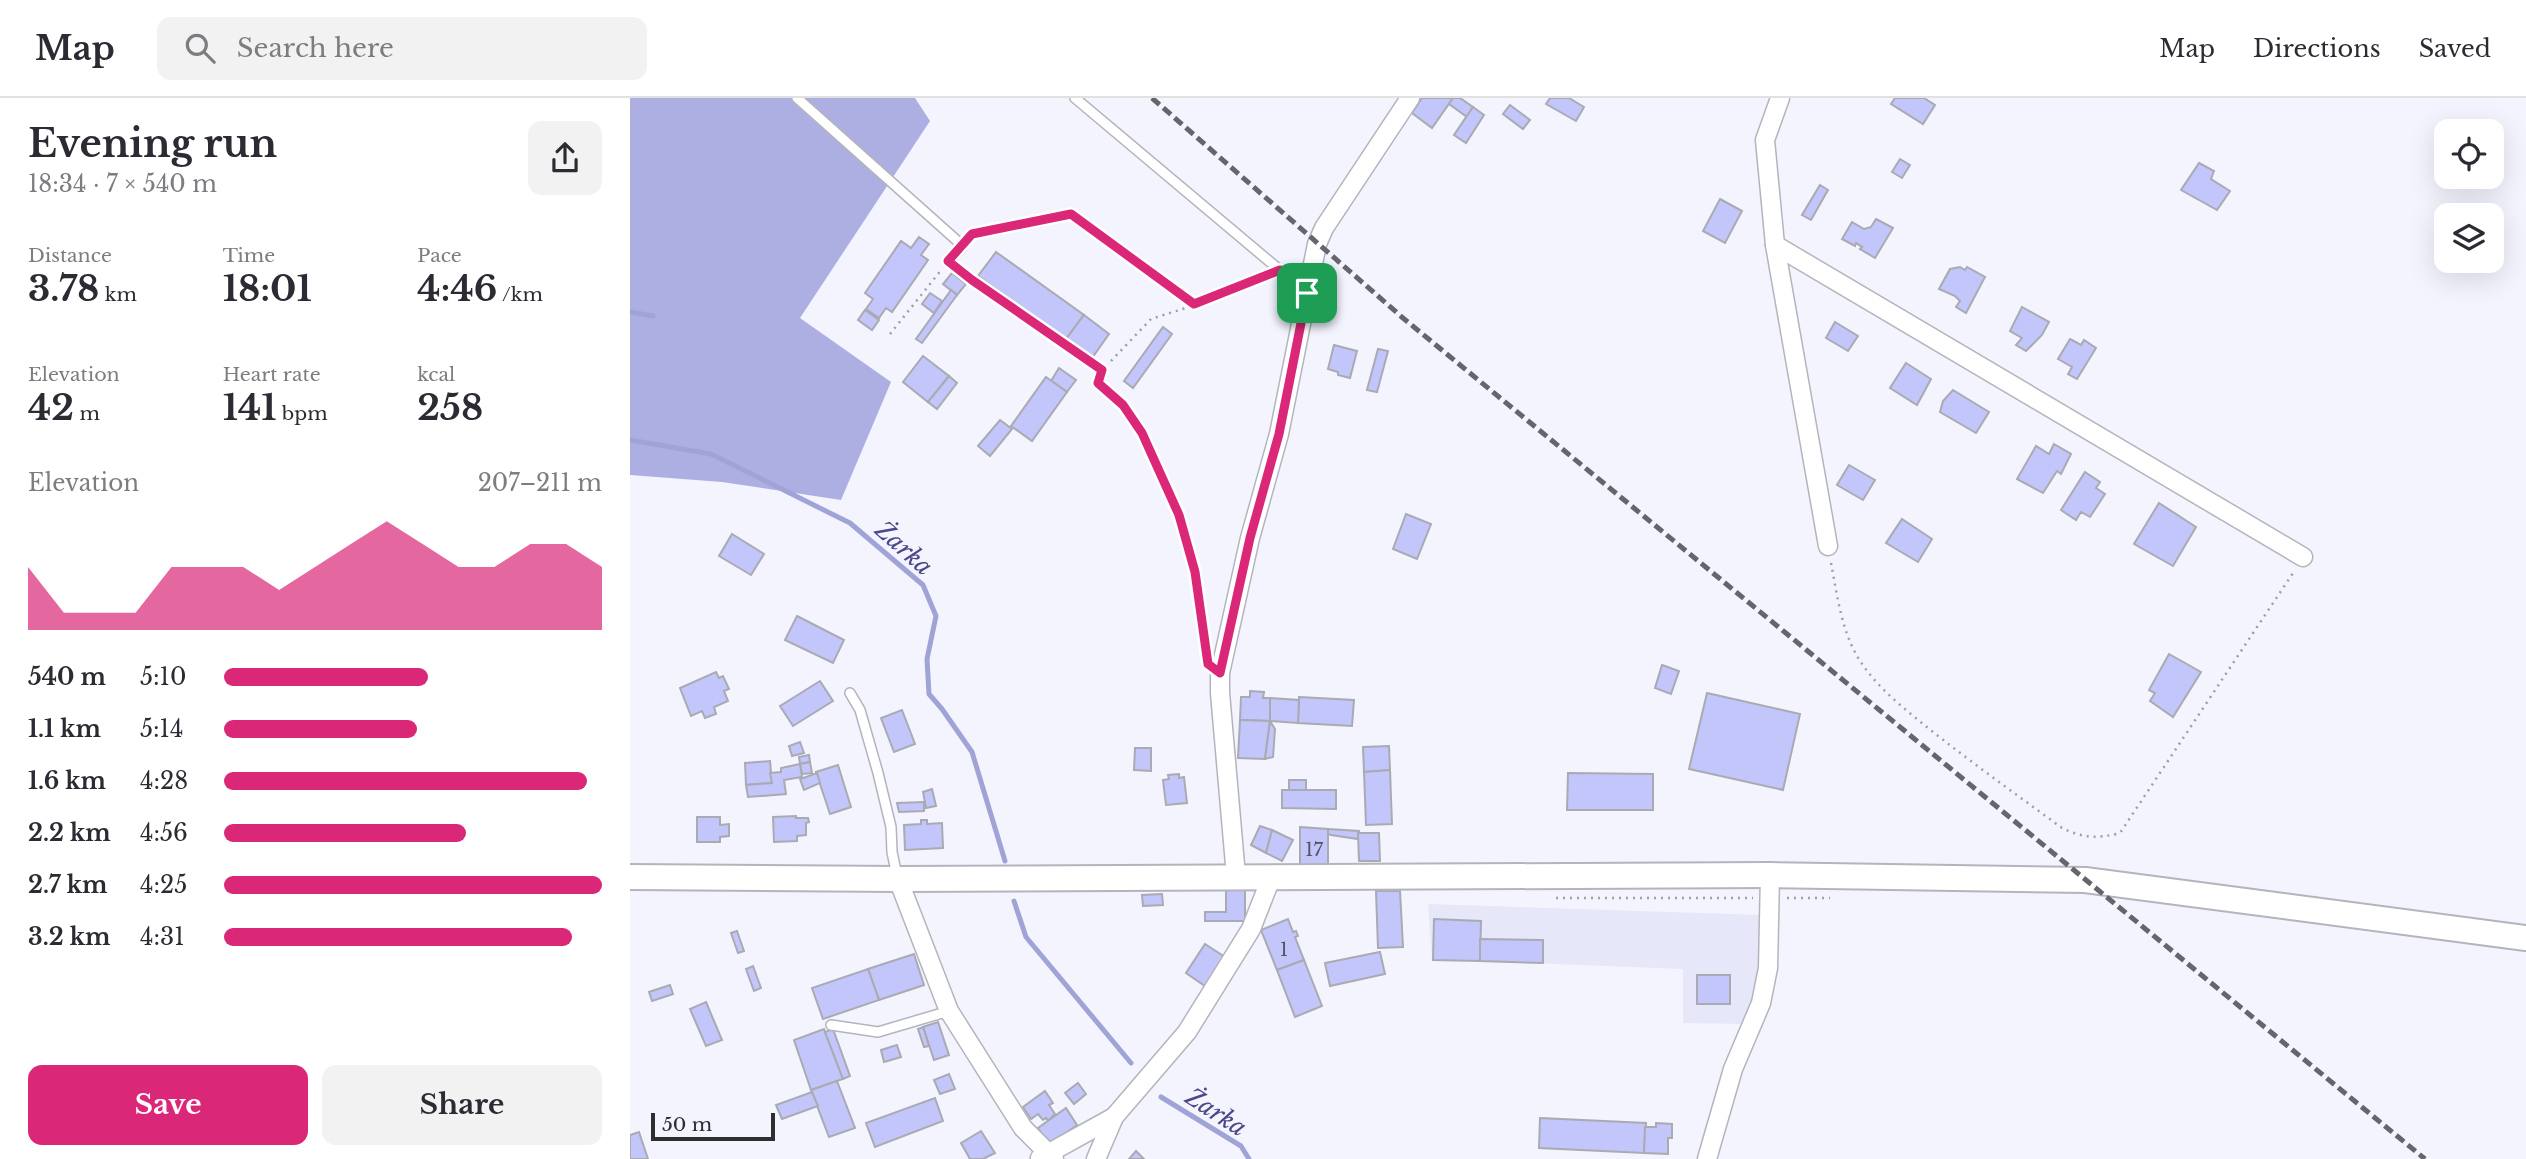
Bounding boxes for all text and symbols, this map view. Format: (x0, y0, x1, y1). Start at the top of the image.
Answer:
search box (157, 17, 647, 80)
text: Map (35, 28, 115, 69)
icon: search (181, 29, 219, 67)
text: Search here (237, 32, 394, 64)
text: Map (2159, 34, 2215, 63)
text: Directions (2253, 34, 2381, 63)
text: Saved (2419, 34, 2491, 63)
map controls (2434, 119, 2504, 273)
button: locate (2434, 119, 2504, 189)
text: Evening run (28, 120, 277, 167)
button: share (528, 121, 602, 195)
text: 18:34 · 7 × 540 m (28, 170, 217, 198)
button: layers (2434, 203, 2504, 273)
text: Distance (28, 244, 112, 267)
text: Time (223, 244, 275, 267)
text: Pace (417, 244, 462, 267)
pin (1277, 263, 1337, 323)
text: 3.78 (28, 267, 99, 310)
text: 18:01 (223, 267, 312, 310)
text: 4:46 (417, 267, 497, 310)
icon: arrive (1288, 274, 1326, 312)
text: km (99, 283, 137, 306)
text: /km (497, 283, 543, 306)
text: Elevation (28, 363, 120, 386)
text: Heart rate (223, 363, 321, 386)
text: kcal (417, 363, 455, 386)
text: 42 (28, 386, 74, 429)
text: 141 (223, 386, 276, 429)
text: 258 (417, 386, 483, 429)
text: m (74, 402, 100, 425)
text: bpm (276, 402, 328, 425)
text: Elevation (28, 469, 139, 497)
text: 207–211 m (478, 469, 602, 497)
water label: Żarka (869, 513, 939, 581)
text: 540 m (28, 663, 106, 691)
text: 5:10 (140, 663, 186, 691)
text: 1.1 km (28, 715, 101, 743)
text: 5:14 (140, 715, 183, 743)
text: 1.6 km (28, 767, 106, 795)
text: 4:28 (140, 767, 188, 795)
text: 2.2 km (28, 819, 111, 847)
text: 4:56 (140, 819, 188, 847)
house number: 17 (1305, 838, 1323, 861)
text: 2.7 km (28, 871, 107, 899)
text: 4:25 (140, 871, 187, 899)
text: 3.2 km (28, 923, 110, 951)
text: 4:31 (140, 923, 184, 951)
house number: 1 (1280, 938, 1288, 961)
button: Save (28, 1065, 308, 1145)
button: Share (322, 1065, 602, 1145)
water label: Żarka (1179, 1080, 1252, 1142)
scale bar (651, 1110, 775, 1142)
text: 50 m (662, 1113, 712, 1136)

